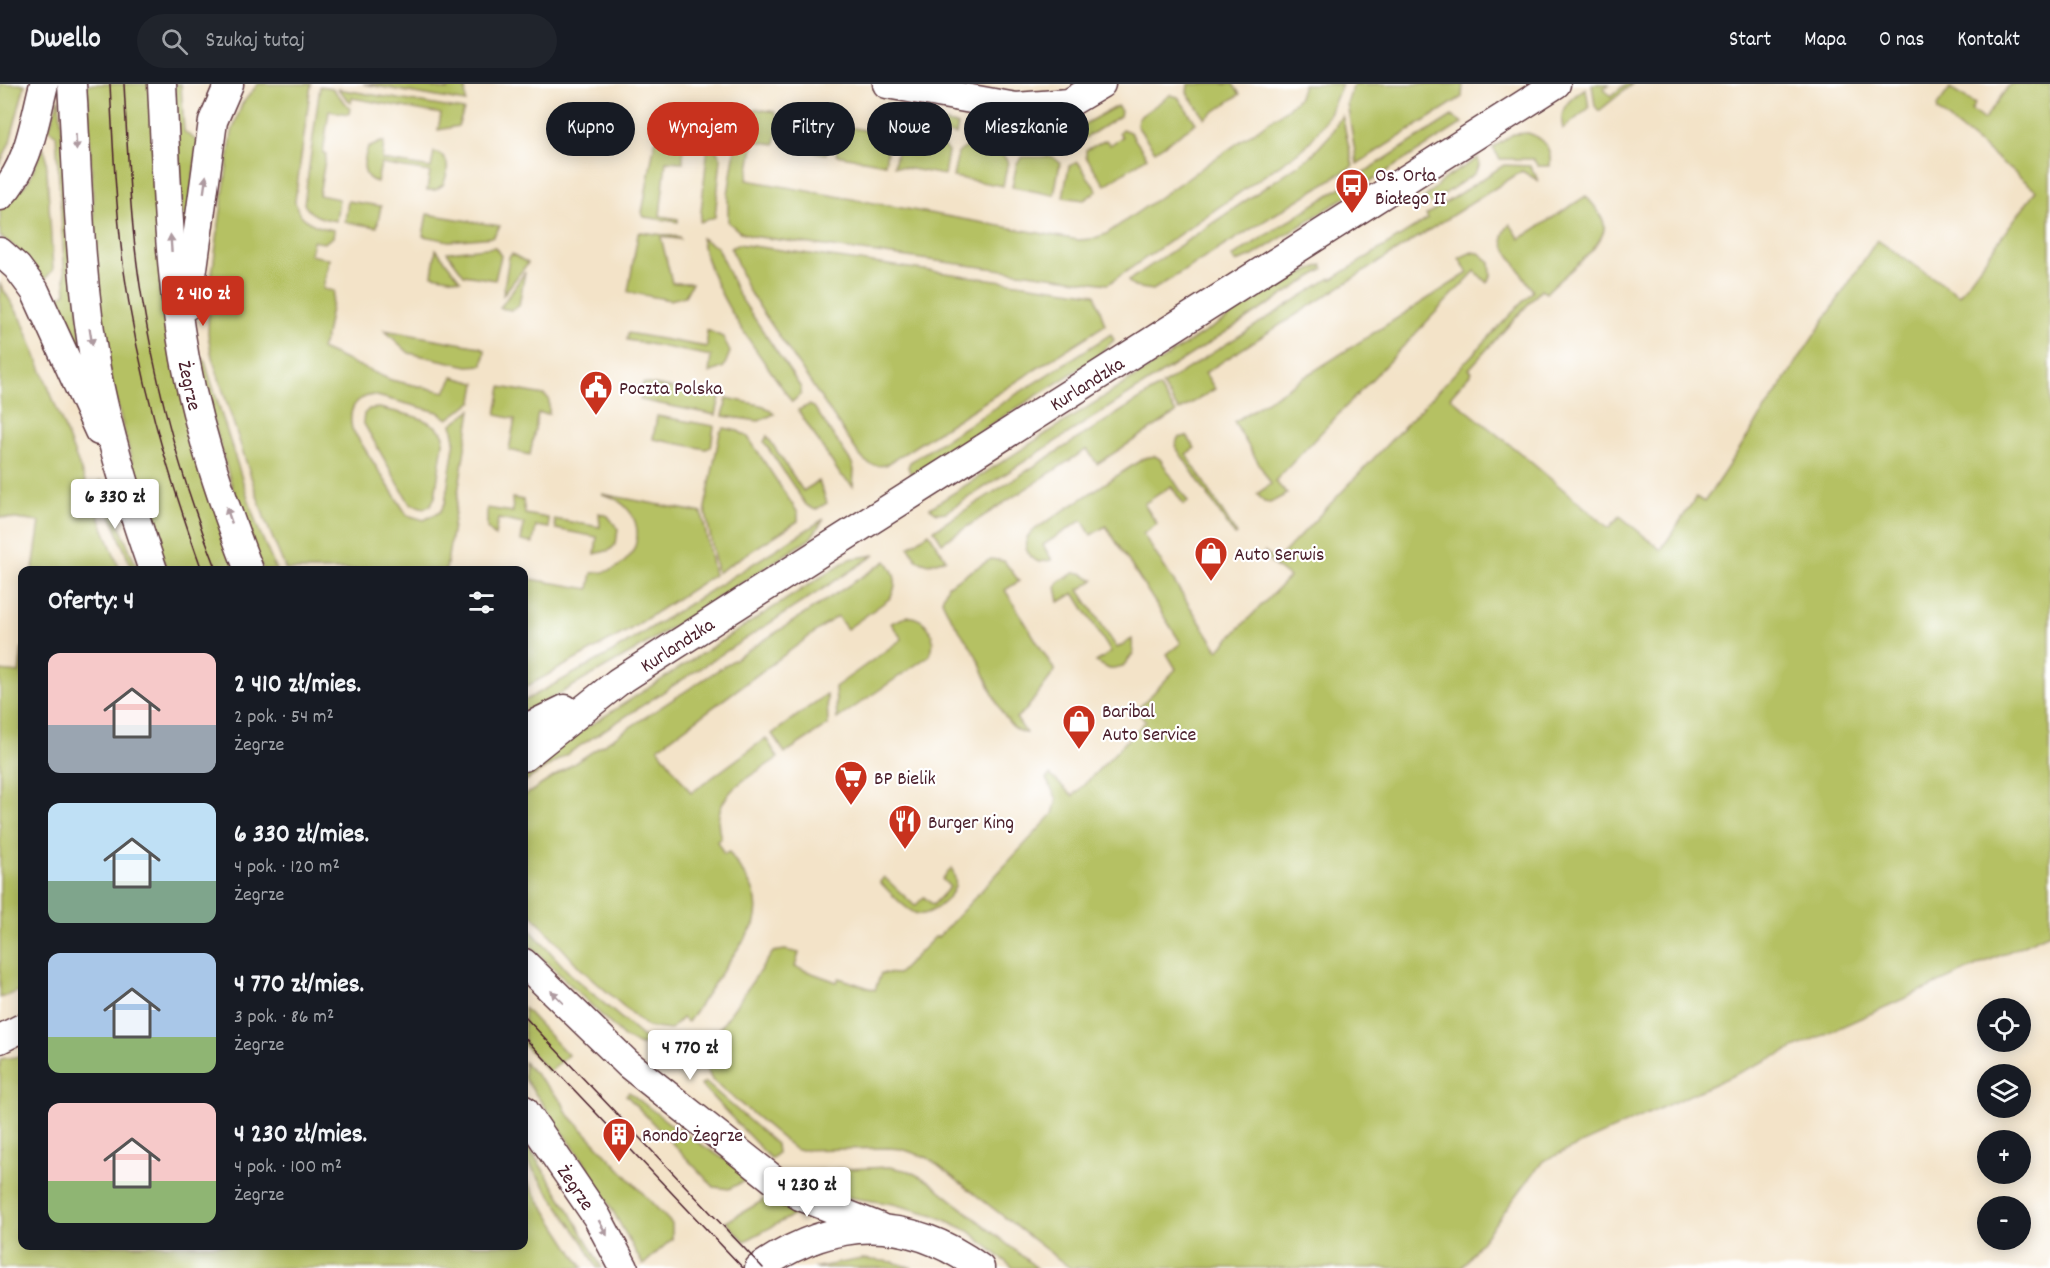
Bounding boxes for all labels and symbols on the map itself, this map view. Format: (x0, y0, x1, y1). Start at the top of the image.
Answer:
one-way arrow (71, 133, 80, 152)
place label: Os. Orła Białego II (1375, 163, 1446, 214)
bus stop icon: Os. Orła Białego II (1334, 167, 1370, 214)
one-way arrow (200, 174, 209, 193)
one-way arrow (167, 234, 176, 253)
pin: 2 410 zł (141, 276, 265, 327)
one-way arrow (87, 327, 96, 346)
street label: Kurlandzka (1045, 351, 1131, 420)
street label: Żegrze (169, 358, 207, 414)
public building icon: Poczta Polska (578, 369, 614, 416)
place label: Poczta Polska (619, 376, 723, 404)
pin: 6 330 zł (53, 479, 177, 530)
one-way arrow (223, 506, 233, 524)
shop icon: Auto Serwis (1193, 535, 1229, 582)
place label: Auto Serwis (1234, 542, 1324, 570)
street label: Kurlandzka (636, 612, 721, 681)
place label: Baribal Auto Service (1102, 699, 1196, 750)
shop icon: Baribal Auto Service (1061, 703, 1097, 750)
supermarket icon: BP Bielik (833, 759, 869, 806)
place label: BP Bielik (874, 766, 936, 794)
restaurant icon: Burger King (887, 803, 923, 850)
place label: Burger King (928, 810, 1014, 838)
one-way arrow (551, 991, 565, 1005)
pin: 4 770 zł (628, 1030, 752, 1081)
building icon: Rondo Żegrze (601, 1116, 637, 1163)
place label: Rondo Żegrze (642, 1123, 743, 1151)
street label: Żegrze (548, 1160, 600, 1217)
pin: 4 230 zł (745, 1167, 869, 1218)
one-way arrow (598, 1220, 608, 1237)

